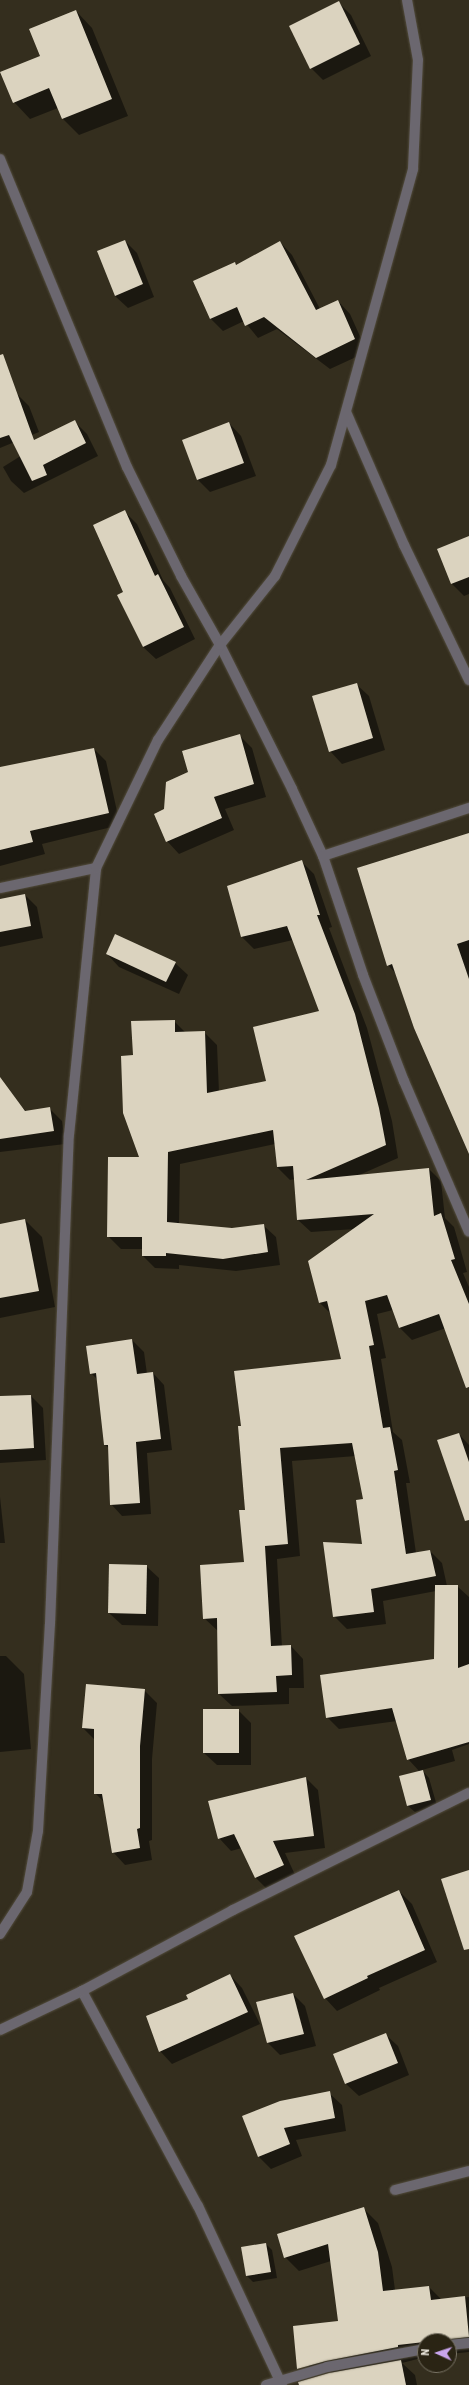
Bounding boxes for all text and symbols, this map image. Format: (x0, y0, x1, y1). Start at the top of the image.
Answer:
north arrow (417, 2333, 457, 2373)
text: N (419, 2349, 432, 2356)

